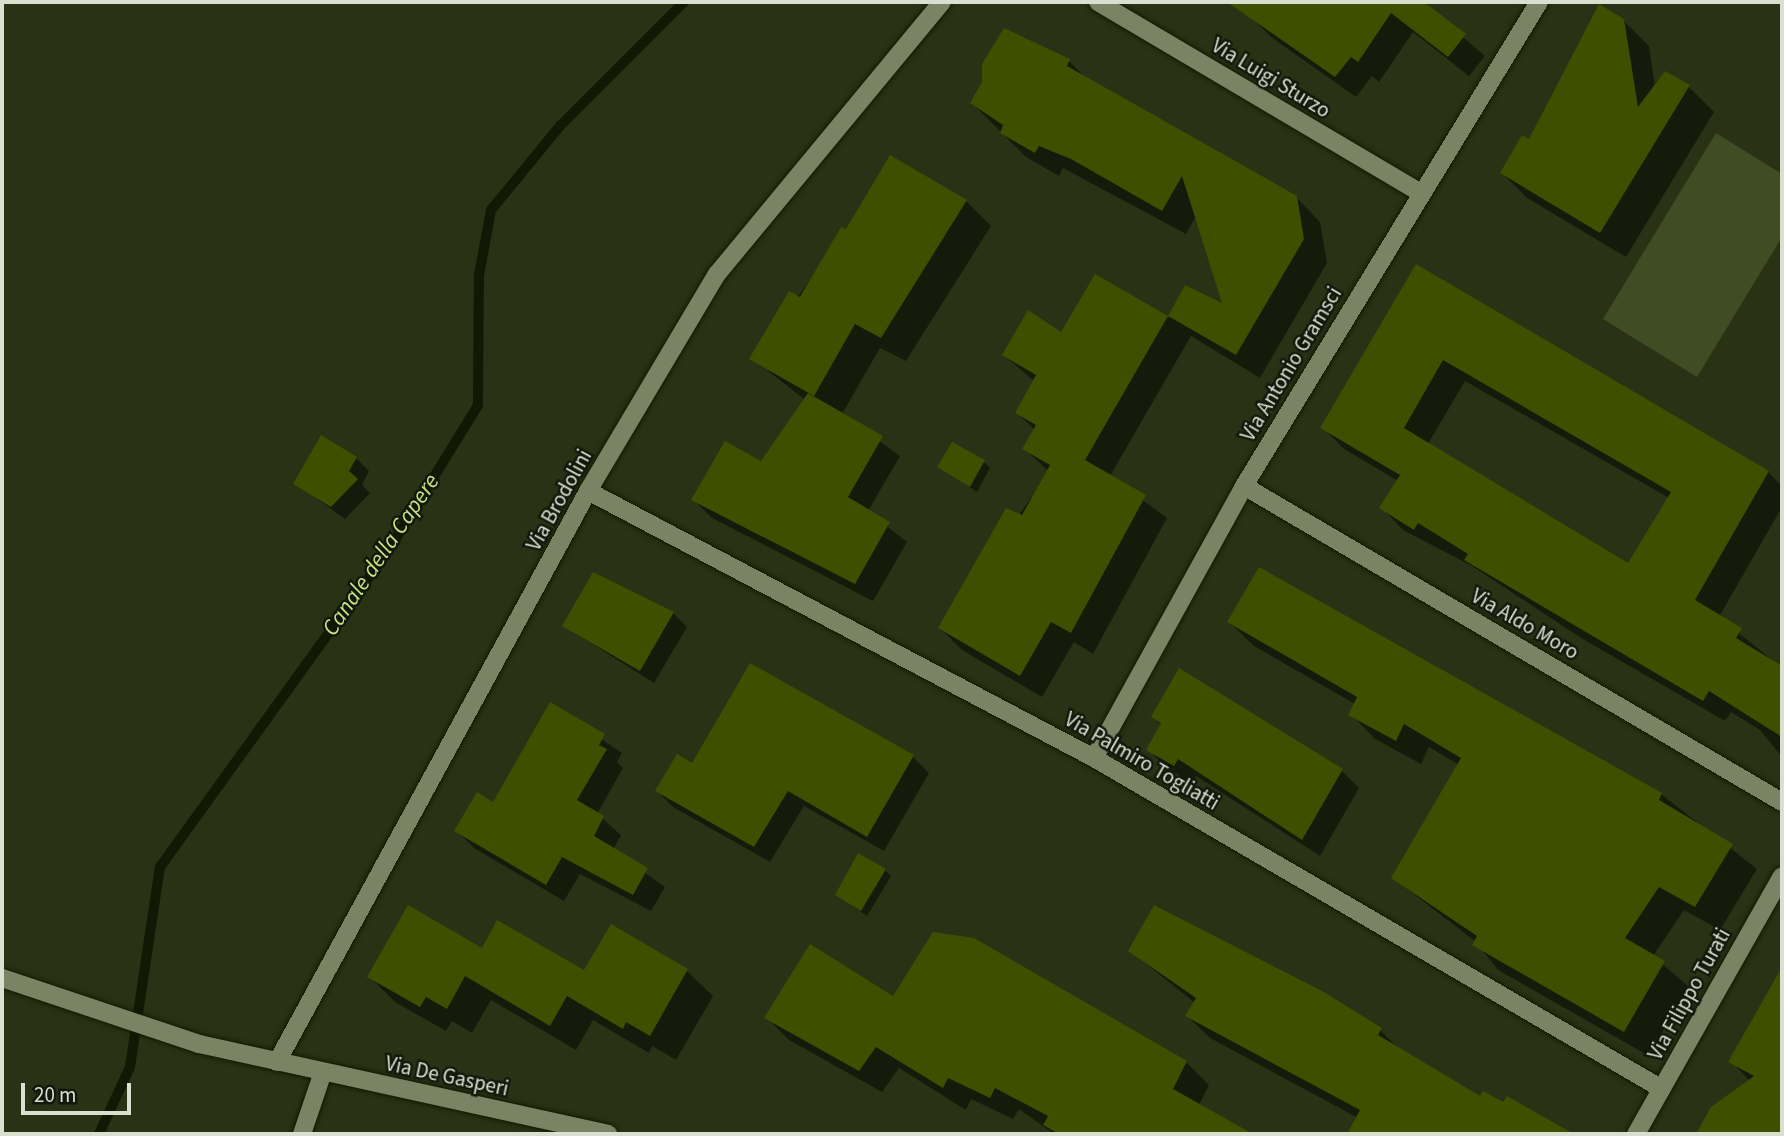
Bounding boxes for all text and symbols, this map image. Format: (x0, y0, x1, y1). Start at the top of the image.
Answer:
street label: Via Luigi Sturzo (1207, 33, 1335, 123)
street label: Via Antonio Gramsci (1235, 282, 1347, 446)
street label: Via Brodolini (521, 445, 597, 555)
water label: Canale della Capere (317, 469, 445, 641)
street label: Via Aldo Moro (1467, 583, 1583, 665)
street label: Via Palmiro Togliatti (1060, 706, 1224, 816)
street label: Via Filippo Turati (1642, 924, 1736, 1064)
street label: Via De Gasperi (383, 1051, 511, 1101)
scale bar (24, 1070, 135, 1114)
text: 20 m (34, 1080, 76, 1110)

